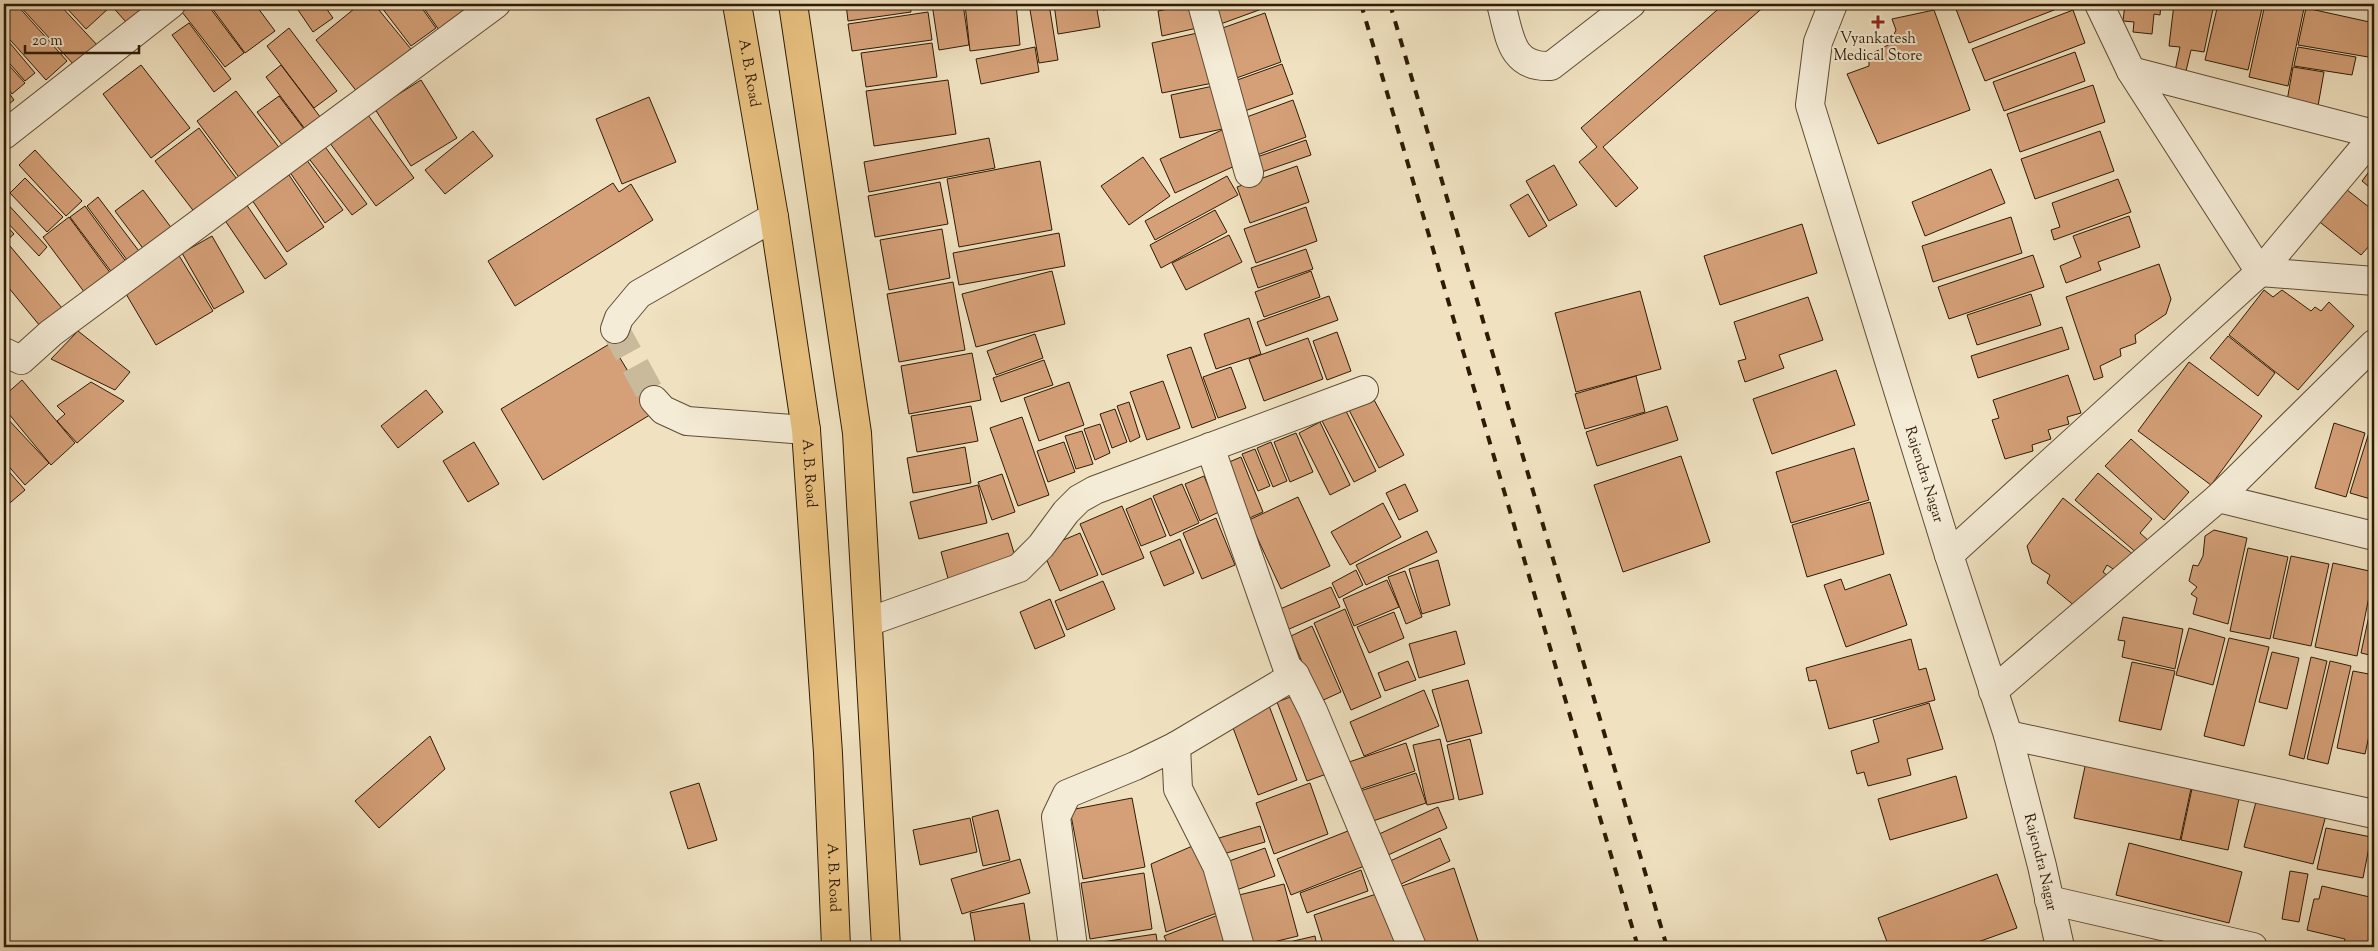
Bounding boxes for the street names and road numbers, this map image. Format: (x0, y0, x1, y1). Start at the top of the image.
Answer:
street label: A. B. Road (733, 37, 765, 109)
street label: Rajendra Nagar (1899, 424, 1949, 526)
street label: A. B. Road (796, 438, 822, 509)
street label: Rajendra Nagar (2018, 811, 2062, 913)
street label: A. B. Road (821, 843, 845, 913)

